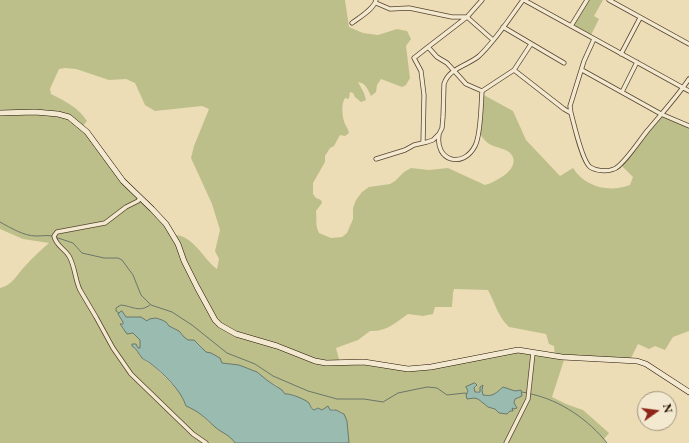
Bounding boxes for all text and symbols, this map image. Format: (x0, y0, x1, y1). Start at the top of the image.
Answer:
north arrow (637, 391, 677, 431)
text: N (660, 402, 676, 414)

